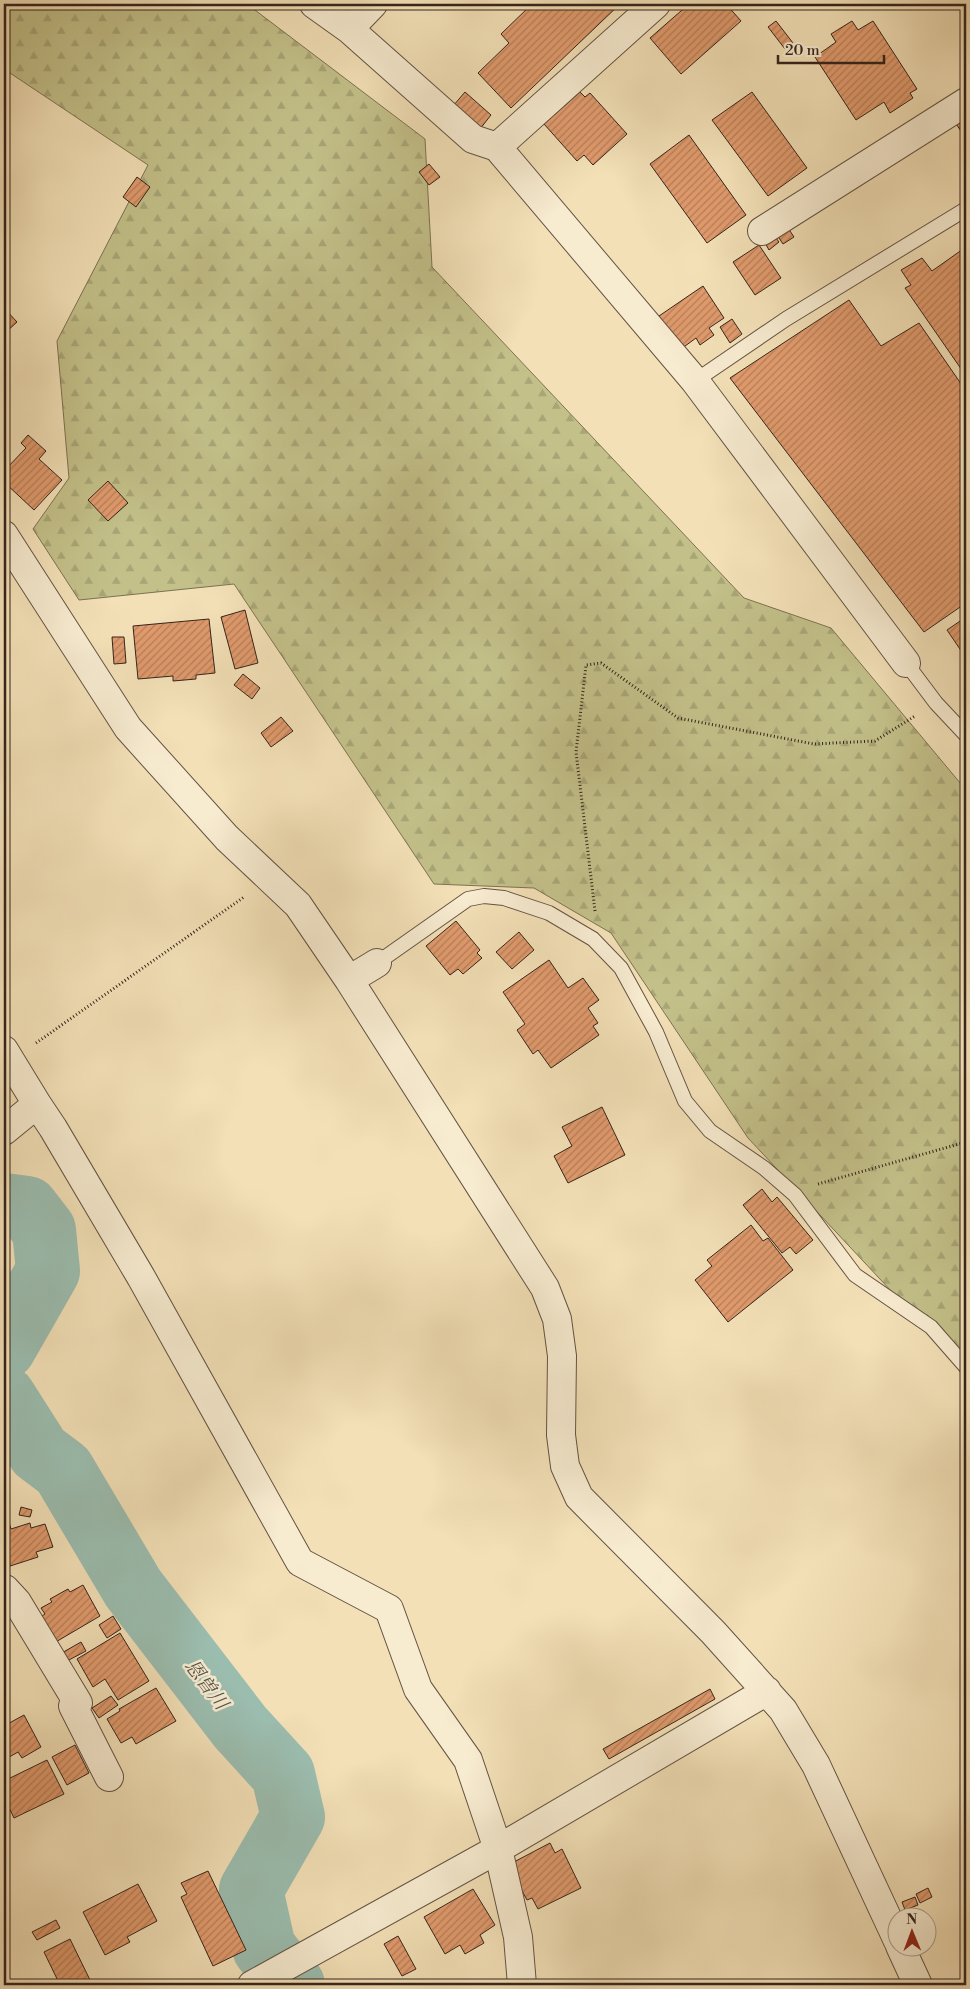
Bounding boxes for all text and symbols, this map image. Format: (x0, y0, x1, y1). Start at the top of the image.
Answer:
scale bar (778, 32, 884, 64)
text: 20 m (785, 41, 820, 60)
water label: 恩曽川 (179, 1655, 234, 1716)
north arrow (888, 1906, 938, 1956)
text: N (906, 1911, 917, 1929)

